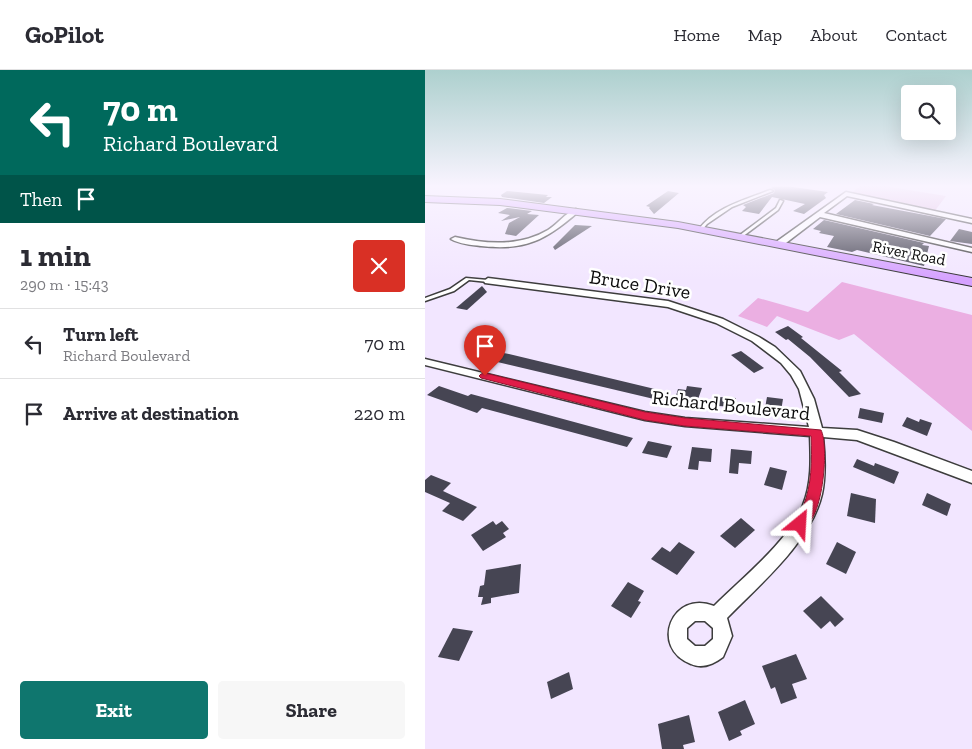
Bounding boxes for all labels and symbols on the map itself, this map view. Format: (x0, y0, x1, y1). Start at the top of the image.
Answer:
street label: River Road (871, 237, 947, 269)
street label: Bruce Drive (588, 264, 692, 304)
pin (464, 325, 506, 376)
street label: Richard Boulevard (651, 385, 811, 425)
position arrow (773, 497, 825, 549)

